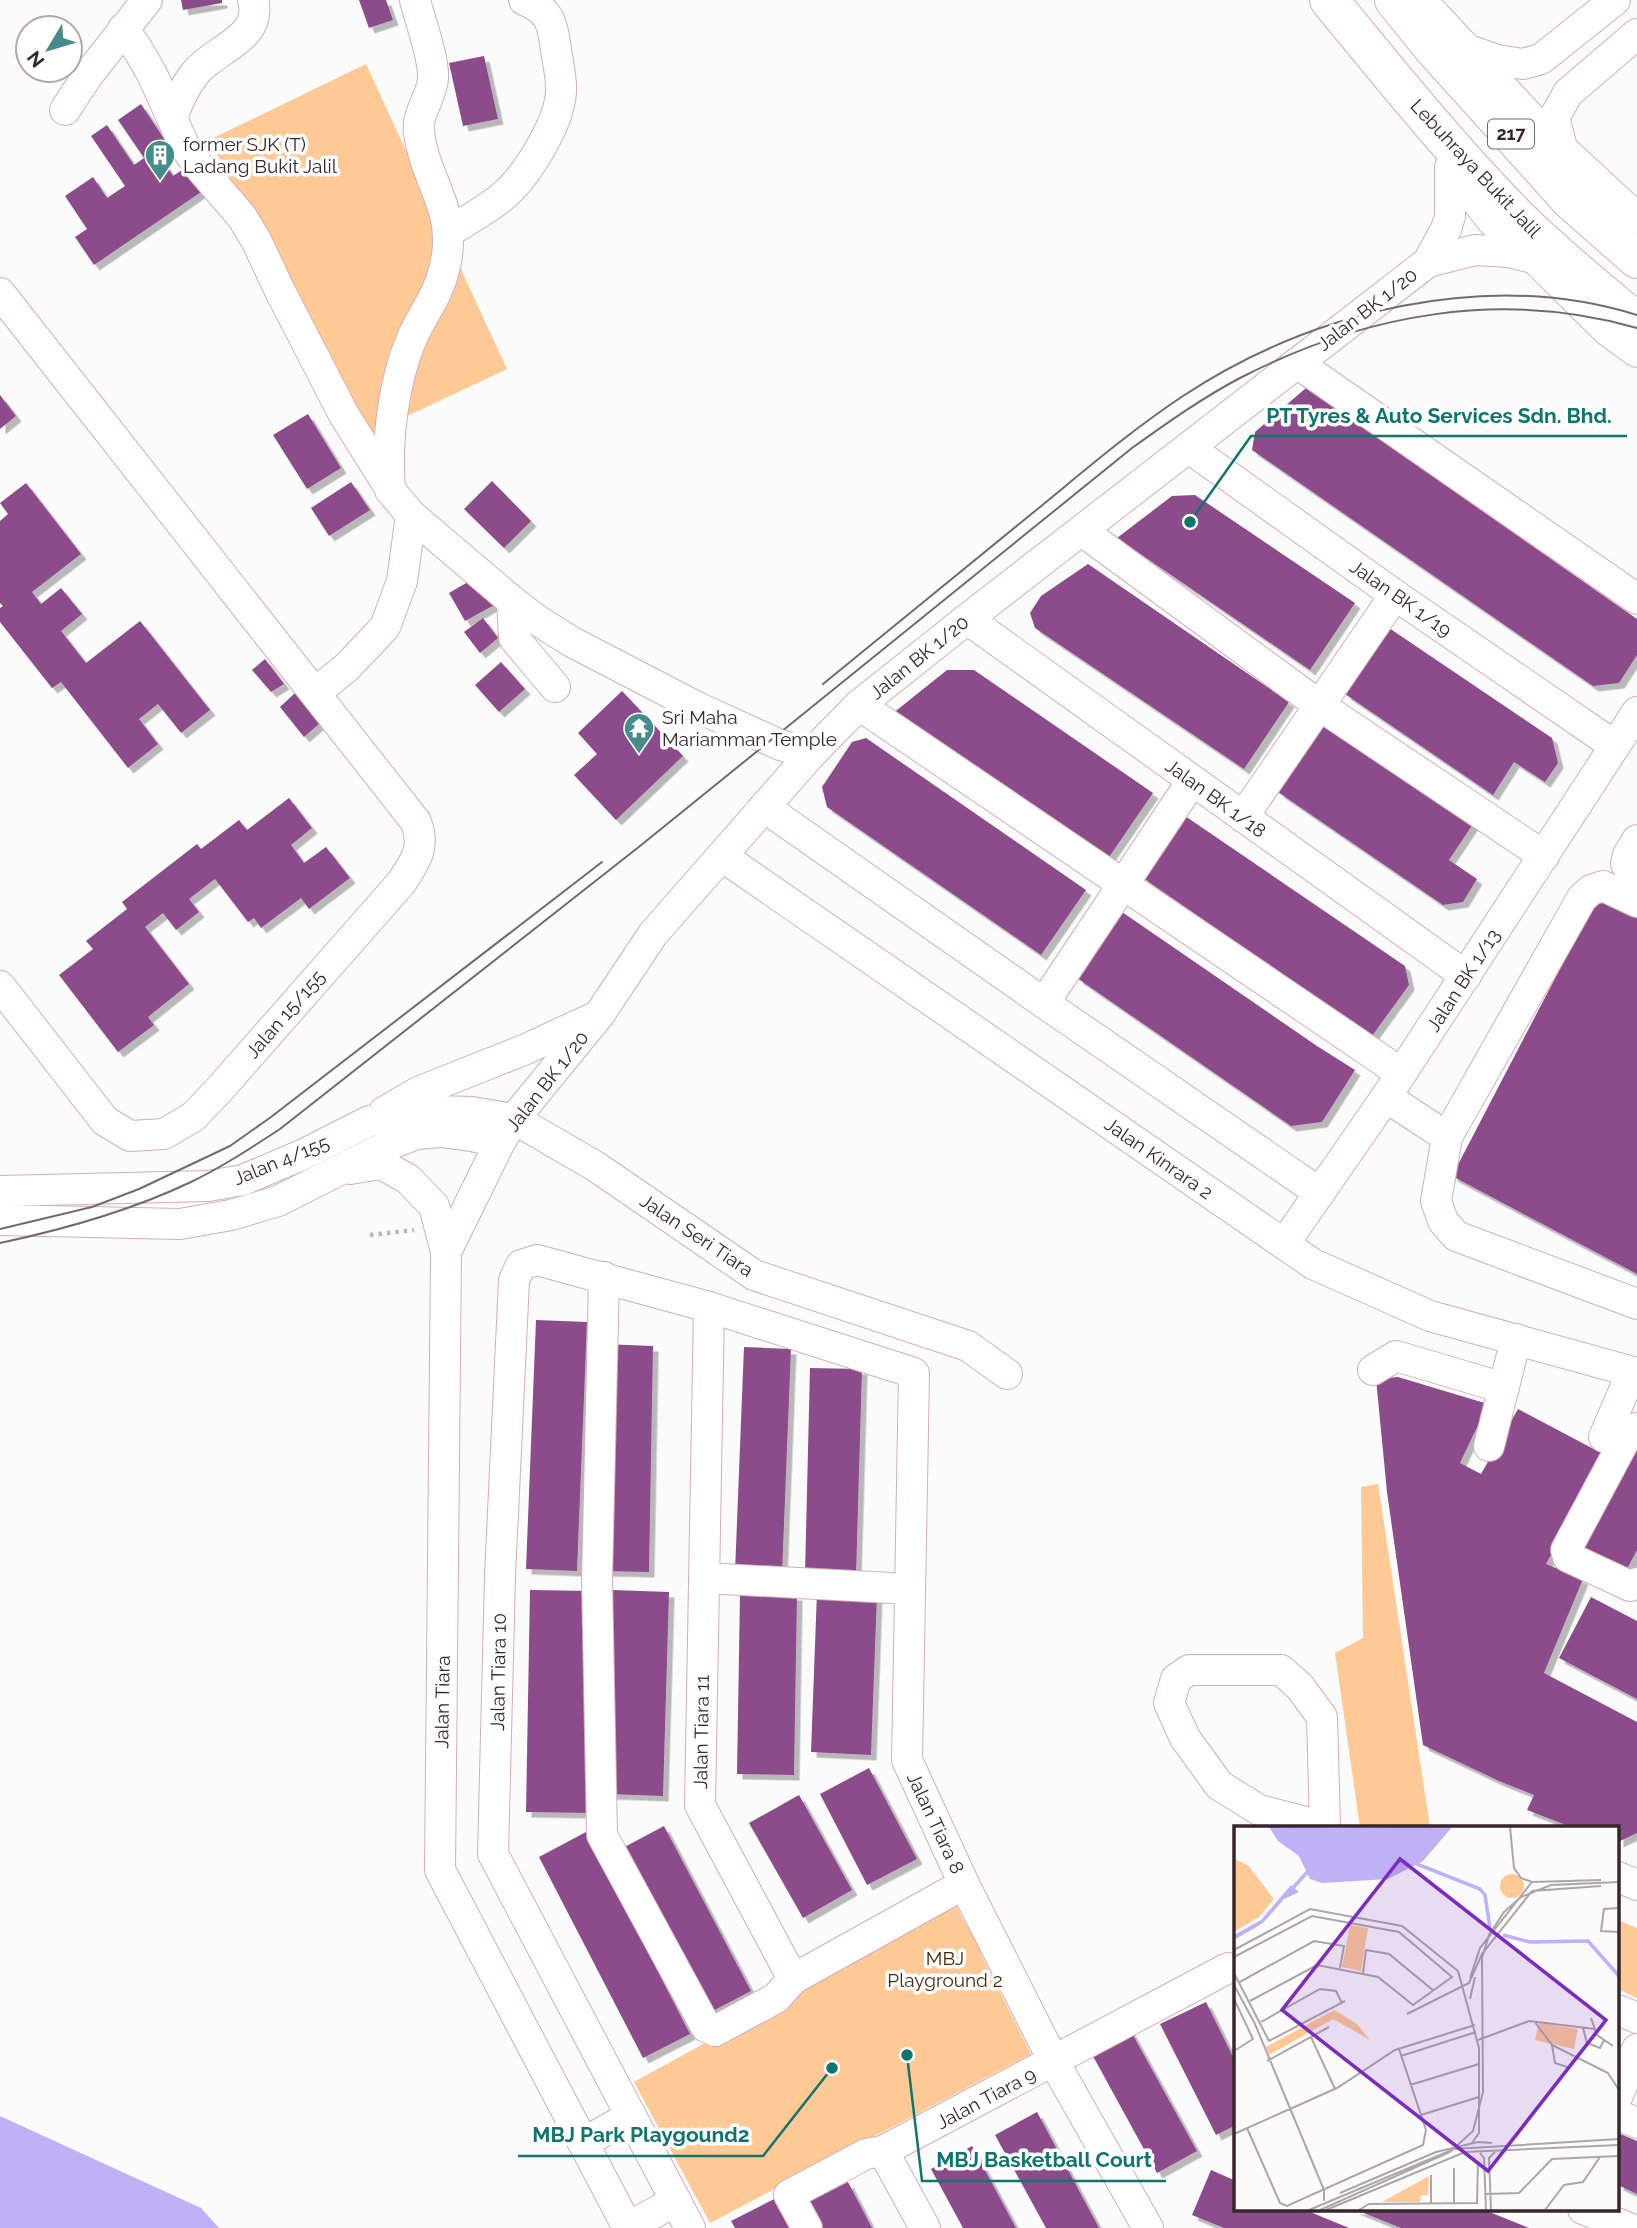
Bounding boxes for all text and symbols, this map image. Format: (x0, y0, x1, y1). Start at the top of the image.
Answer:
north arrow (14, 14, 84, 84)
text: N (22, 47, 49, 72)
street label: Lebuhraya Bukit Jalil (1406, 94, 1546, 242)
road number: 217 (1488, 119, 1534, 148)
place label: former SJK (T) Ladang Bukit Jalil (183, 133, 338, 177)
building icon: former SJK (T) Ladang Bukit Jalil (143, 138, 177, 182)
street label: Jalan BK 1/20 (1313, 263, 1421, 355)
callout: PT Tyres & Auto Services Sdn. Bhd. (1251, 394, 1627, 436)
text: PT Tyres & Auto Services Sdn. Bhd. (1266, 403, 1612, 428)
street label: Jalan BK 1/19 (1346, 555, 1456, 641)
street label: Jalan BK 1/20 (865, 610, 973, 704)
place label: Sri Maha Mariamman Temple (662, 706, 837, 750)
temple icon: Sri Maha Mariamman Temple (622, 711, 656, 755)
street label: Jalan BK 1/18 (1161, 754, 1271, 842)
street label: Jalan BK 1/13 (1422, 925, 1504, 1035)
street label: Jalan 15/155 (241, 966, 329, 1062)
street label: Jalan BK 1/20 (501, 1027, 593, 1135)
street label: Jalan Kinrara 2 (1101, 1113, 1217, 1203)
street label: Jalan 4/155 (230, 1131, 332, 1189)
street label: Jalan Seri Tiara (636, 1189, 758, 1281)
street label: Jalan Tiara 10 (486, 1613, 510, 1731)
street label: Jalan Tiara (430, 1655, 454, 1749)
street label: Jalan Tiara 11 (689, 1675, 713, 1789)
street label: Jalan Tiara 8 (903, 1769, 969, 1877)
inset map (1234, 1826, 1620, 2210)
park label: MBJ Playground 2 (887, 1947, 1003, 1991)
street label: Jalan Tiara 9 (933, 2063, 1039, 2133)
callout: MBJ Park Playgound2 (518, 2114, 763, 2156)
text: MBJ Park Playgound2 (532, 2122, 750, 2147)
callout: MBJ Basketball Court (922, 2139, 1166, 2181)
text: MBJ Basketball Court (936, 2147, 1152, 2172)

